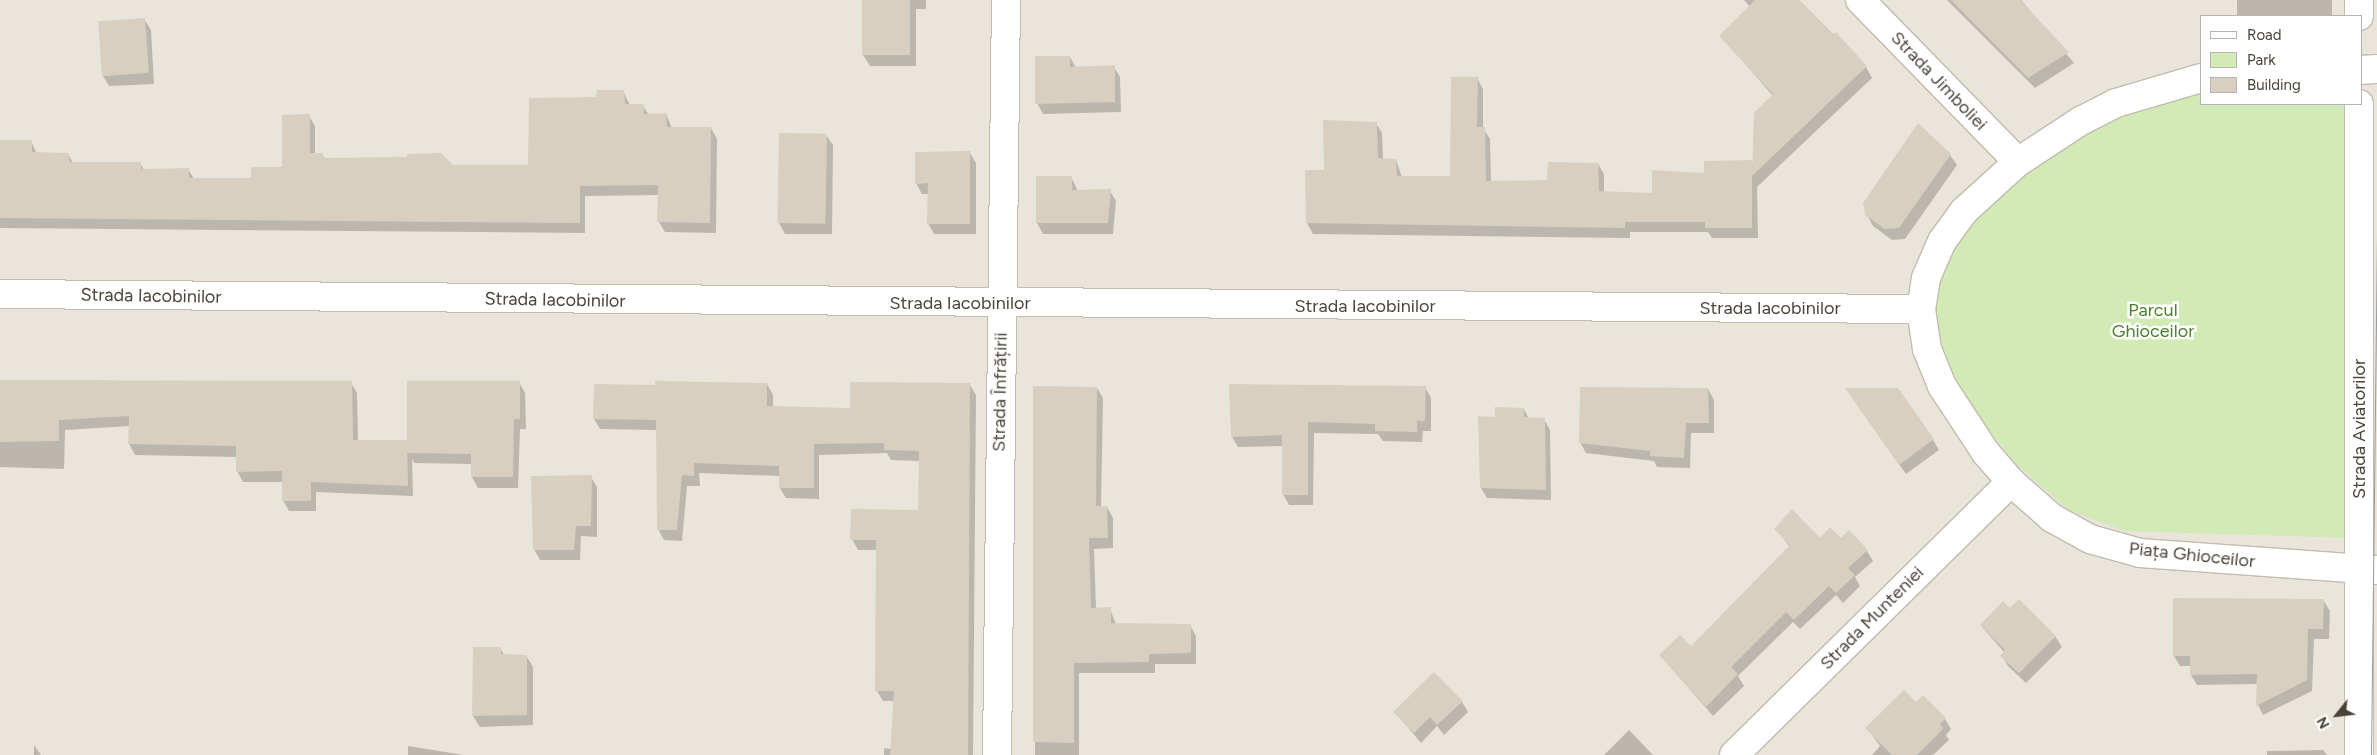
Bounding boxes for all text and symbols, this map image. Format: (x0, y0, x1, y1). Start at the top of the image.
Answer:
legend (2200, 15, 2362, 105)
text: Road (2247, 26, 2282, 44)
street label: Strada Jimboliei (1886, 27, 1992, 135)
text: Park (2247, 51, 2276, 69)
text: Building (2247, 76, 2301, 94)
street label: Strada Iacobinilor (80, 284, 222, 308)
street label: Strada Iacobinilor (484, 288, 626, 312)
street label: Strada Iacobinilor (890, 292, 1030, 314)
street label: Strada Iacobinilor (1295, 295, 1435, 317)
street label: Strada Iacobinilor (1700, 297, 1840, 319)
park label: Parcul Ghioceilor (2112, 300, 2194, 342)
street label: Strada Înfrățirii (988, 332, 1012, 452)
street label: Strada Aviatorilor (2348, 359, 2370, 499)
street label: Piața Ghioceilor (2128, 538, 2256, 572)
street label: Strada Munteniei (1816, 562, 1928, 674)
north arrow (2312, 690, 2362, 740)
text: N (2313, 714, 2334, 731)

